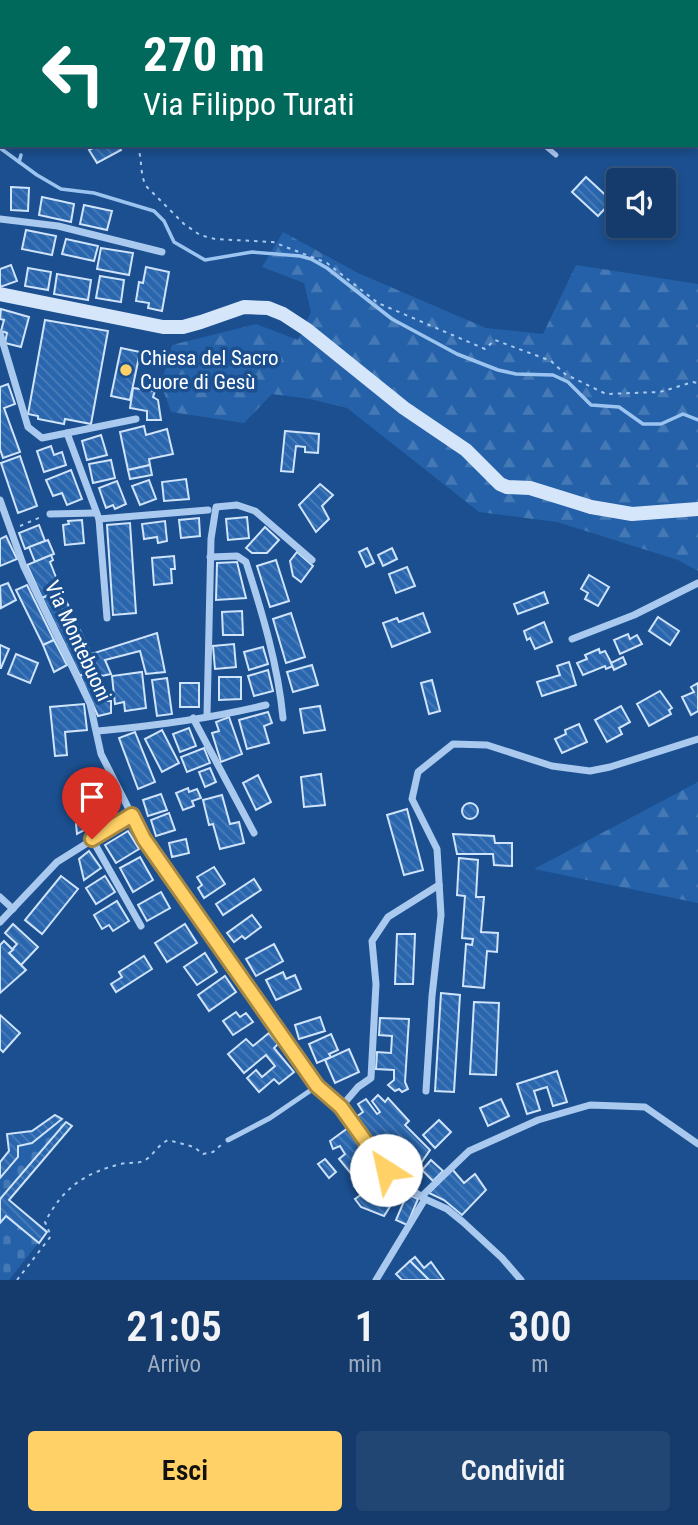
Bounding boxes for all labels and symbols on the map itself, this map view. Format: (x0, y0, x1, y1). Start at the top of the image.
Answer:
place label: Chiesa del Sacro Cuore di Gesù (140, 346, 278, 394)
marker: Chiesa del Sacro Cuore di Gesù (118, 362, 134, 378)
street label: Via Montebuoni (40, 577, 116, 705)
pin (62, 767, 122, 839)
position arrow (349, 1133, 423, 1207)

